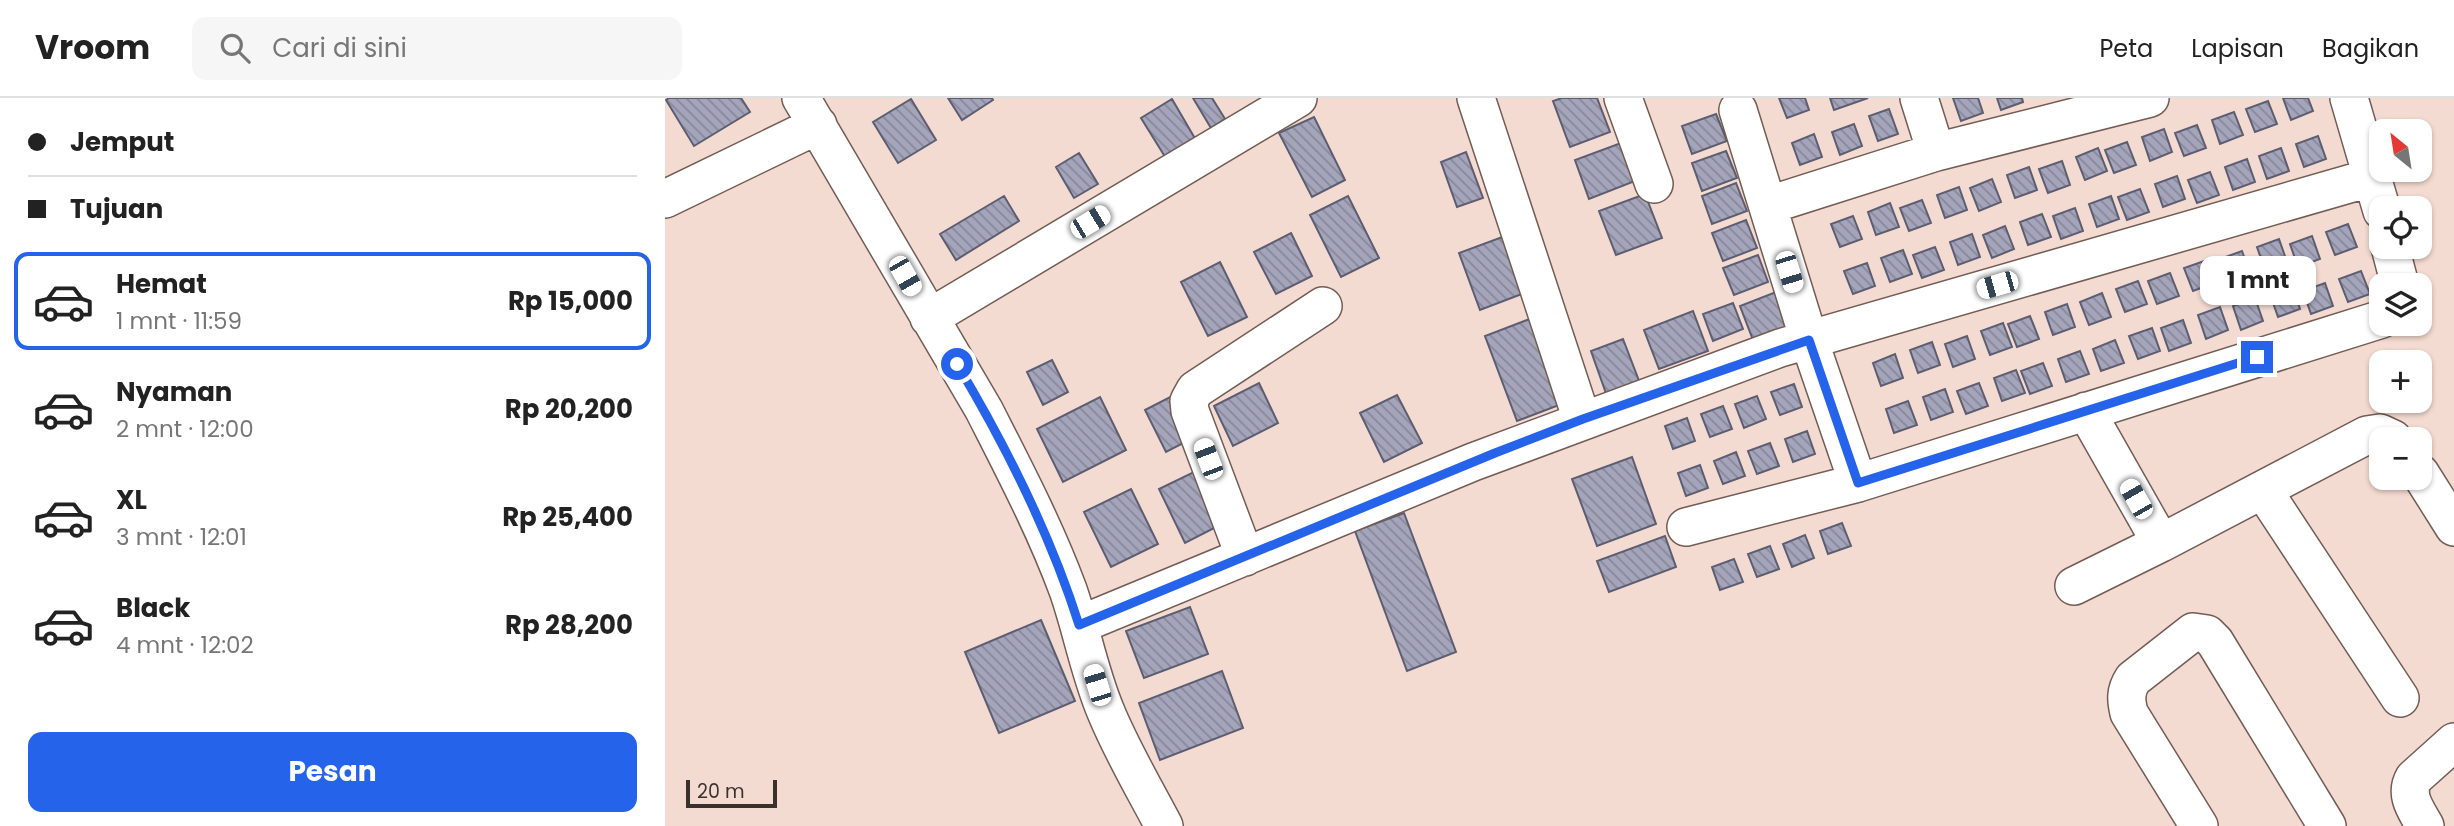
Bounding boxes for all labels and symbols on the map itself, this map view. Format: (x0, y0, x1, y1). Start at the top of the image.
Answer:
north arrow (2369, 119, 2433, 182)
car (1067, 202, 1114, 242)
car (1773, 249, 1806, 295)
car (886, 253, 925, 299)
callout: 1 mnt (2199, 256, 2315, 304)
car (1974, 269, 2021, 301)
route end (2241, 341, 2273, 373)
route start (941, 348, 973, 380)
car (1191, 436, 1226, 482)
car (2117, 476, 2156, 522)
car (1081, 662, 1114, 708)
scale bar (686, 777, 777, 809)

